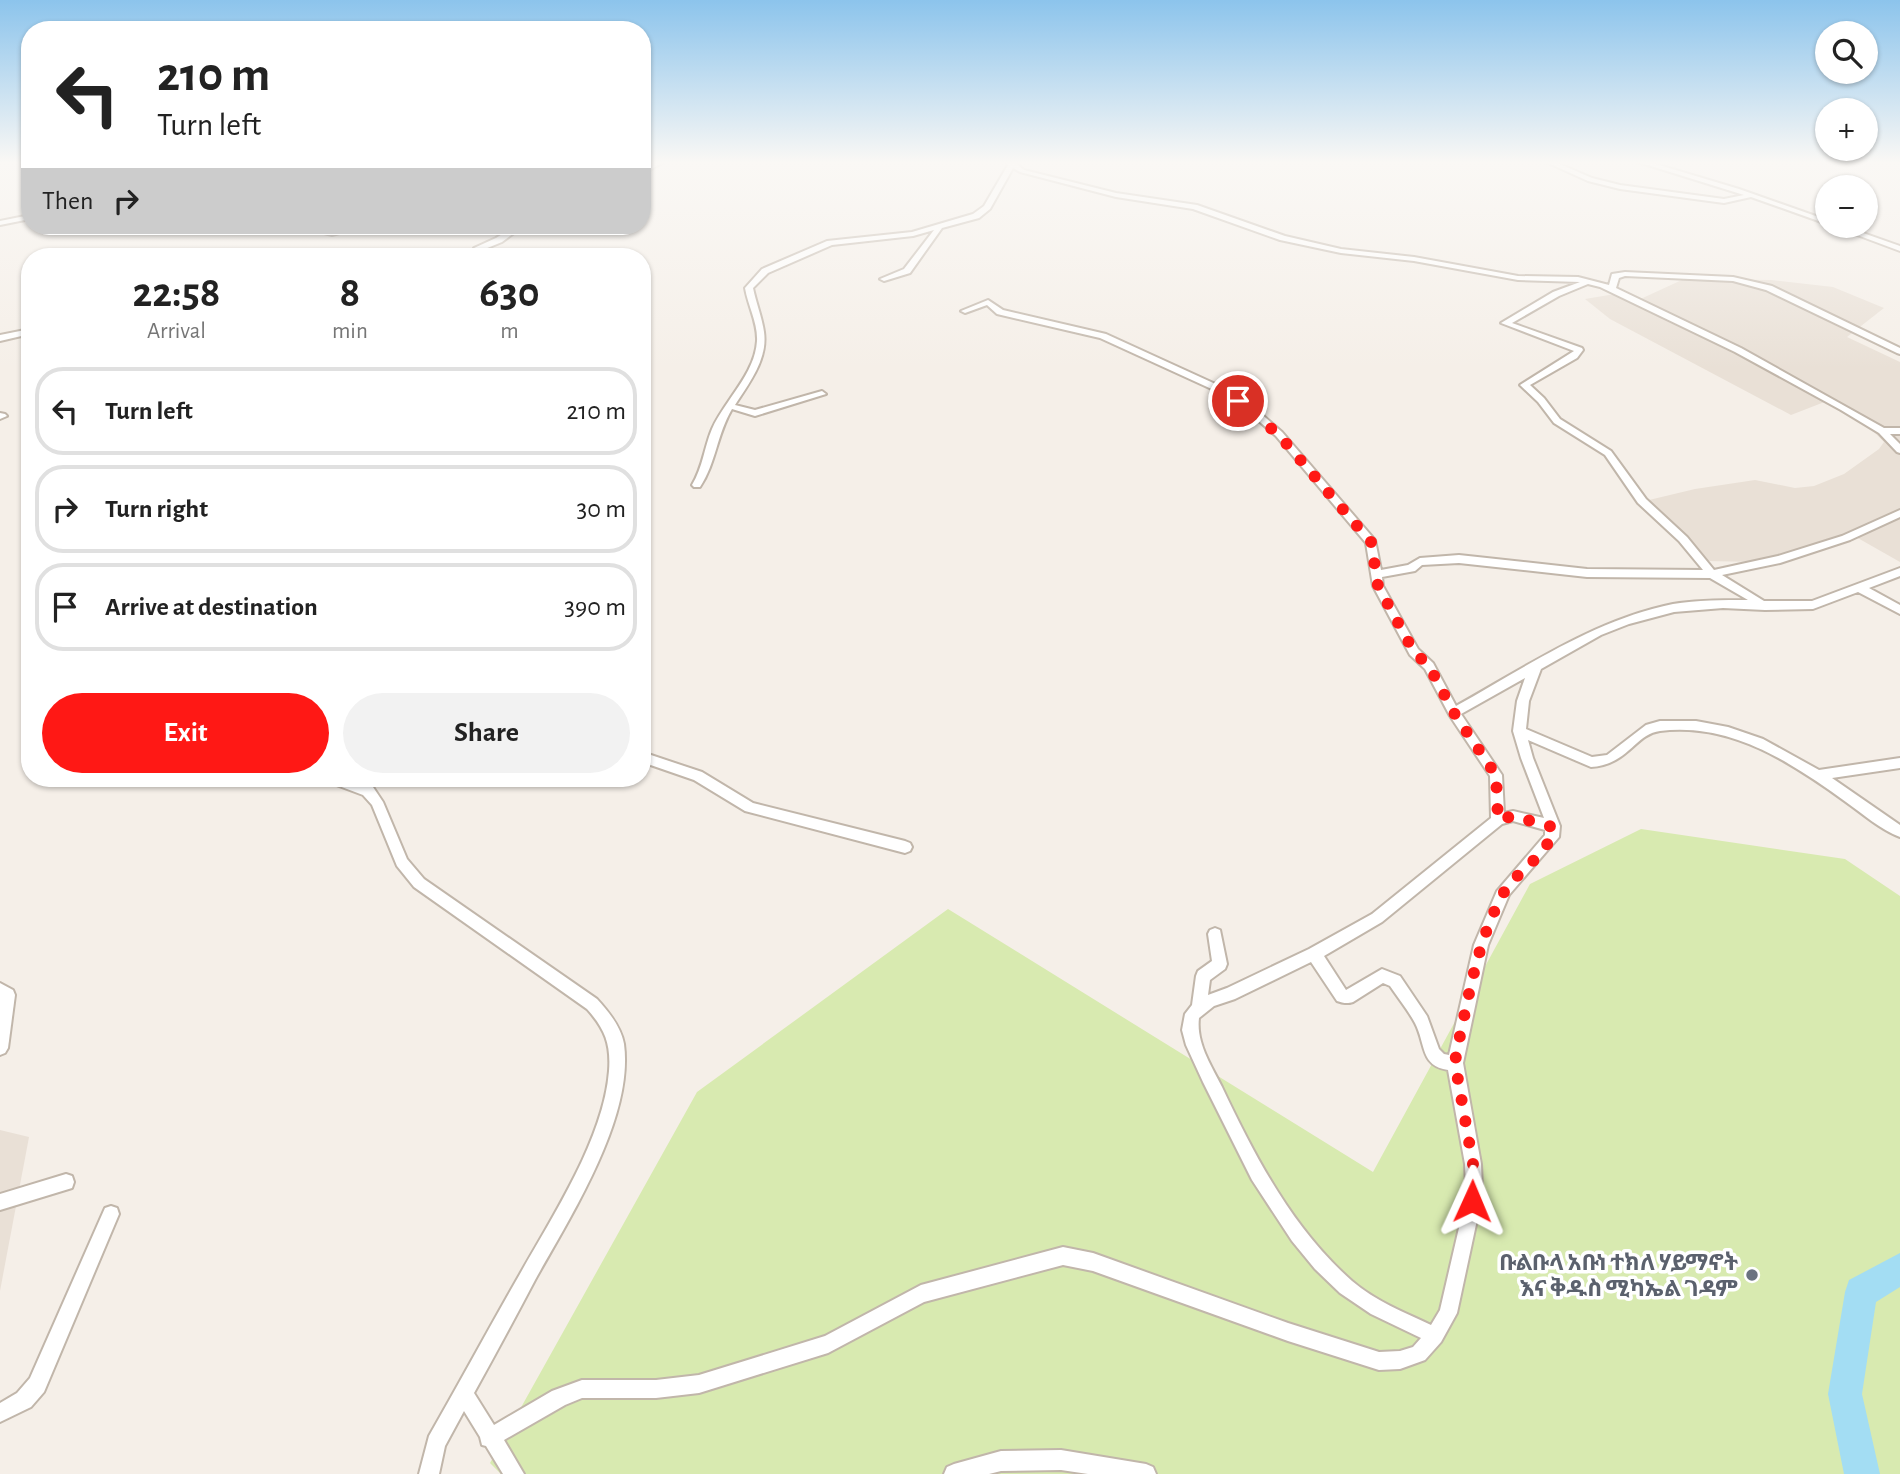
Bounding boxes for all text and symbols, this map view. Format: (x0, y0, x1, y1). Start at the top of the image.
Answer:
map controls (1815, 21, 1878, 238)
button: search (1815, 21, 1878, 84)
icon: left (42, 49, 133, 140)
text: 210 m (157, 51, 270, 100)
button: + (1815, 98, 1878, 161)
text: Turn left (157, 109, 261, 141)
button: − (1815, 175, 1878, 238)
icon: right (107, 182, 145, 220)
text: Then (42, 188, 93, 214)
text: 22:58 (132, 272, 221, 314)
text: 8 (340, 272, 360, 314)
text: 630 (479, 272, 540, 314)
text: Arrival (147, 320, 206, 343)
text: min (332, 320, 368, 343)
text: m (500, 320, 519, 343)
pin (1208, 371, 1268, 431)
icon: arrive (1219, 382, 1257, 420)
icon: left (46, 392, 84, 430)
text: Turn left (105, 398, 193, 424)
text: 210 m (566, 398, 626, 424)
icon: right (46, 490, 84, 528)
text: Turn right (105, 496, 208, 522)
text: 30 m (576, 496, 626, 522)
icon: arrive (46, 588, 84, 626)
text: Arrive at destination (105, 594, 318, 620)
text: 390 m (564, 594, 626, 620)
button: Exit (42, 693, 329, 773)
button: Share (343, 693, 630, 773)
position arrow (1435, 1164, 1509, 1238)
place label: ቡልቡላ አቡነ ተክለ ሃይማኖት እና ቅዱስ ሚካኤል ገዳም (1499, 1251, 1738, 1301)
marker: ቡልቡላ አቡነ ተክለ ሃይማኖት እና ቅዱስ ሚካኤል ገዳም (1744, 1267, 1760, 1283)

